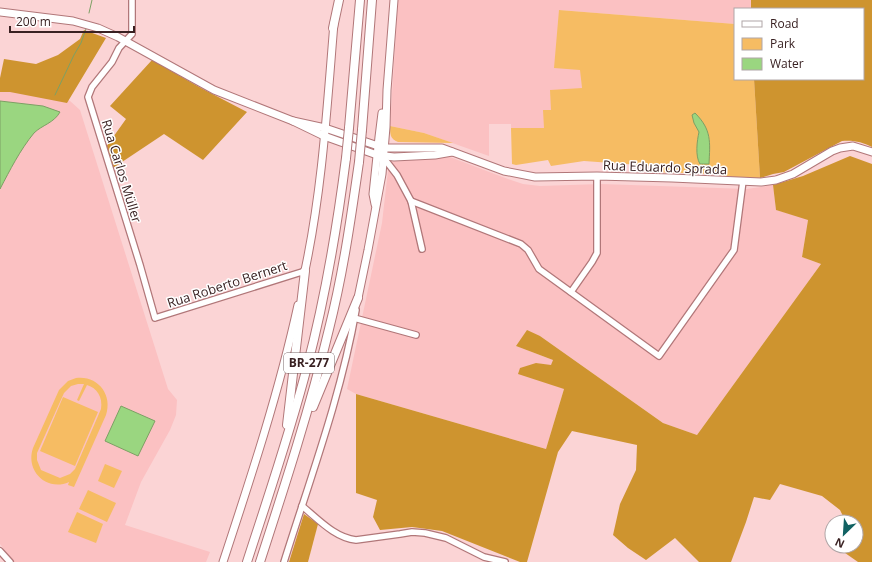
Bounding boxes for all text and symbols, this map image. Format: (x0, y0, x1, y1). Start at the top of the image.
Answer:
scale bar (10, 8, 134, 34)
legend (734, 8, 864, 80)
text: 200 m (16, 13, 51, 30)
text: Road (770, 15, 799, 32)
text: Park (770, 35, 796, 52)
text: Water (770, 55, 804, 72)
street label: Rua Carlos Müller (98, 117, 146, 225)
street label: Rua Eduardo Sprada (603, 156, 727, 178)
street label: Rua Roberto Bernert (165, 256, 290, 312)
road number: BR-277 (284, 353, 334, 373)
north arrow (824, 514, 864, 554)
text: N (832, 535, 847, 552)

